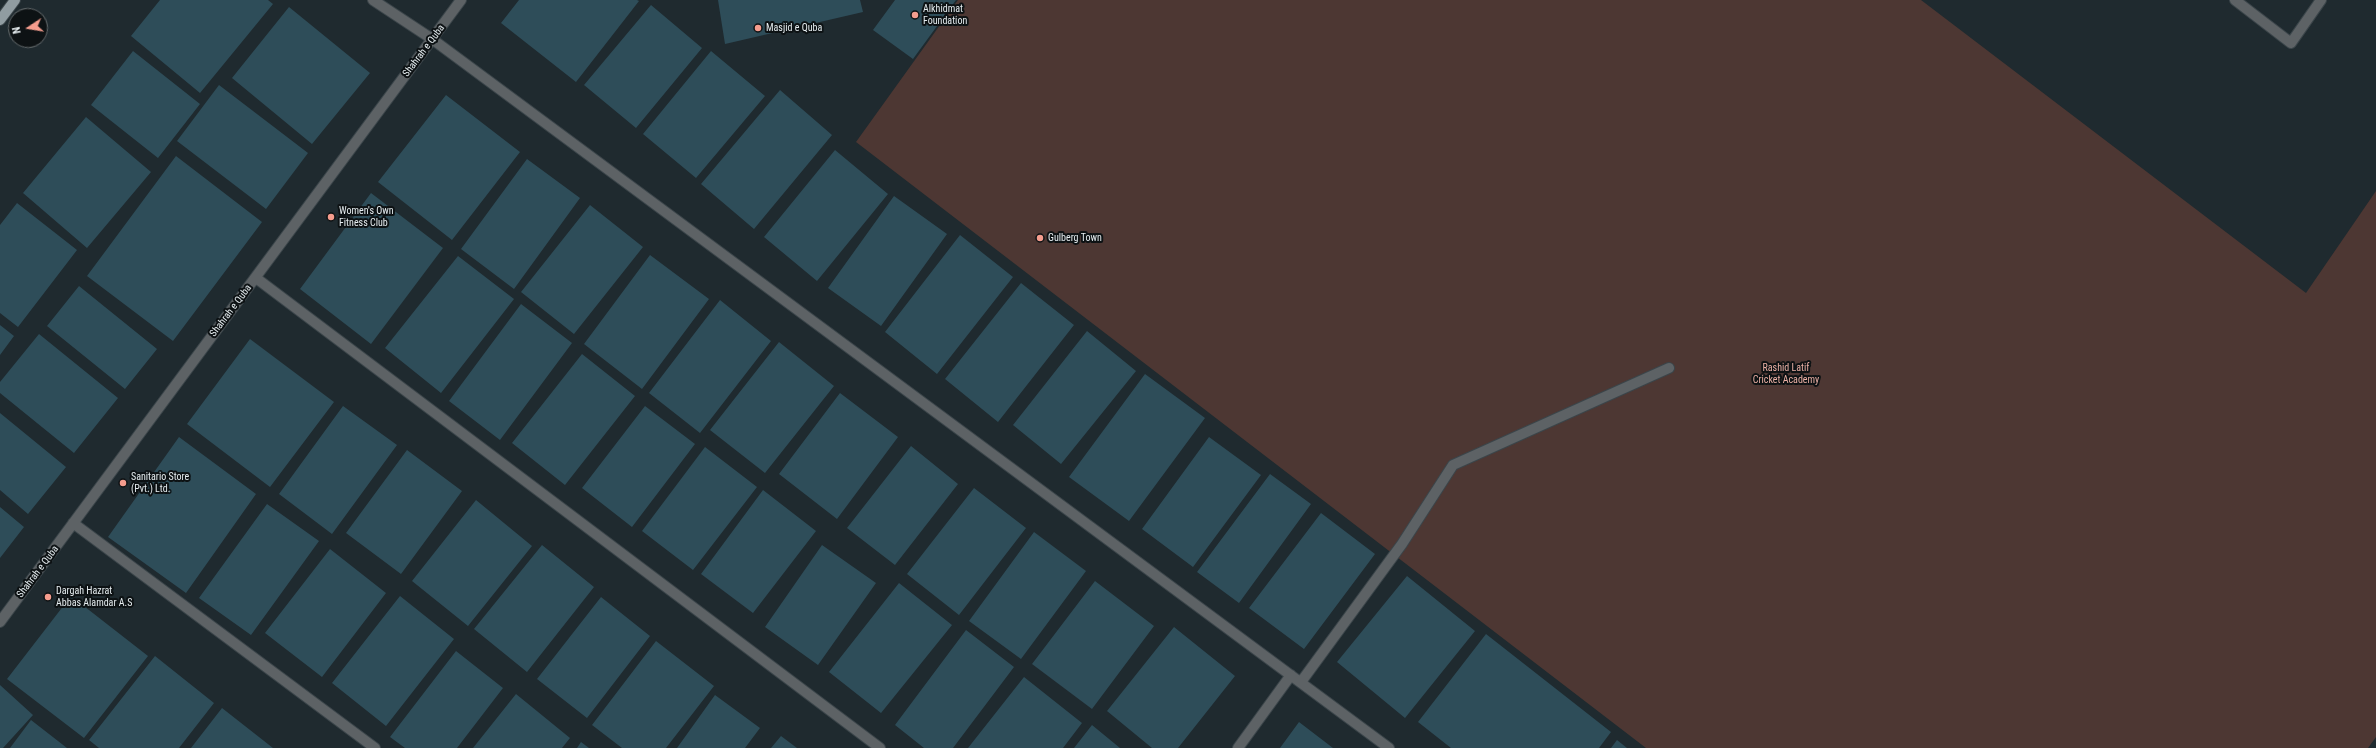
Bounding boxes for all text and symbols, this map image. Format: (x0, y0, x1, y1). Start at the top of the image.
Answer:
place label: Alkhidmat Foundation (923, 3, 967, 26)
north arrow (8, 8, 48, 48)
marker: Alkhidmat Foundation (910, 10, 920, 20)
place label: Masjid e Quba (766, 22, 822, 34)
street label: Shahrah e Quba (401, 23, 447, 79)
marker: Masjid e Quba (753, 23, 763, 33)
text: N (10, 26, 24, 35)
place label: Women's Own Fitness Club (339, 205, 394, 228)
marker: Women's Own Fitness Club (326, 212, 336, 222)
place label: Gulberg Town (1048, 232, 1102, 244)
marker: Gulberg Town (1035, 233, 1045, 243)
street label: Shahrah e Quba (208, 283, 254, 339)
park label: Rashid Latif Cricket Academy (1753, 362, 1819, 386)
place label: Sanitario Store (Pvt.) Ltd. (131, 471, 189, 494)
marker: Sanitario Store (Pvt.) Ltd. (118, 478, 128, 488)
street label: Shahrah e Quba (15, 544, 61, 600)
place label: Dargah Hazrat Abbas Alamdar A.S (56, 585, 132, 608)
marker: Dargah Hazrat Abbas Alamdar A.S (43, 592, 53, 602)

